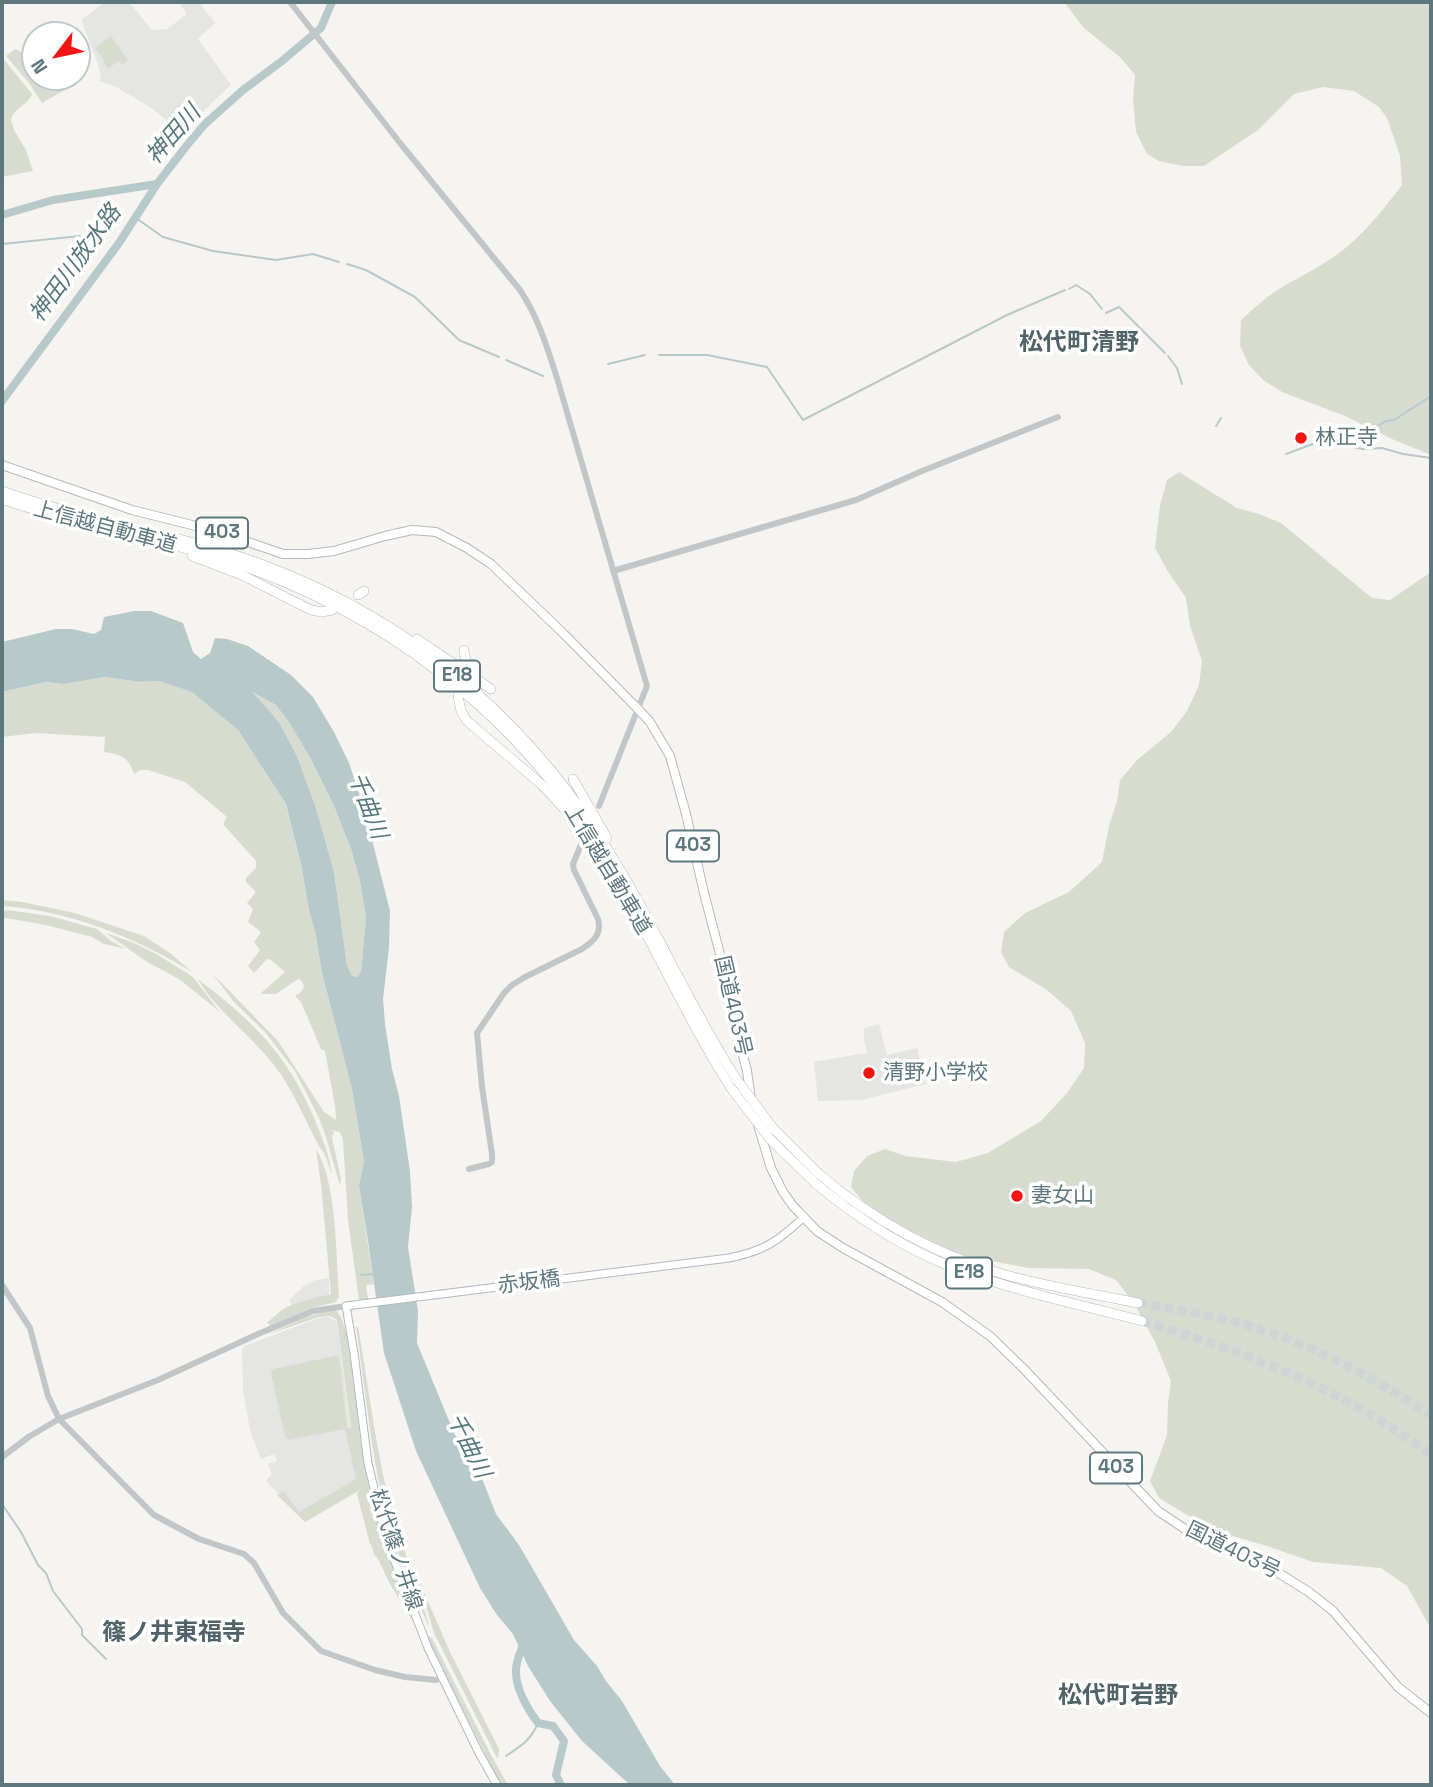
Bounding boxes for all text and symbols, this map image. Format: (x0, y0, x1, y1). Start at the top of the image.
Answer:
north arrow (21, 21, 91, 91)
text: N (25, 54, 53, 78)
water label: 神田川 (141, 100, 207, 170)
water label: 神田川放水路 (24, 200, 128, 328)
district label: 松代町清野 (1019, 329, 1139, 357)
place label: 林正寺 (1315, 425, 1378, 451)
marker: 林正寺 (1293, 430, 1309, 446)
street label: 上信越自動車道 (31, 497, 179, 559)
road number: 403 (196, 518, 248, 548)
road number: E18 (434, 660, 480, 692)
water label: 千曲川 (342, 769, 392, 843)
street label: 上信越自動車道 (558, 801, 656, 939)
road number: 403 (667, 831, 719, 862)
street label: 国道403号 (708, 953, 756, 1059)
place label: 清野小学校 (883, 1060, 988, 1086)
marker: 清野小学校 (861, 1065, 877, 1081)
place label: 妻女山 (1031, 1183, 1094, 1209)
marker: 妻女山 (1009, 1188, 1025, 1204)
road number: E18 (946, 1258, 992, 1288)
street label: 赤坂橋 (496, 1267, 562, 1299)
water label: 千曲川 (440, 1409, 496, 1483)
road number: 403 (1090, 1452, 1142, 1484)
street label: 松代篠ノ井線 (364, 1486, 426, 1614)
street label: 国道403号 (1182, 1517, 1284, 1585)
district label: 篠ノ井東福寺 (102, 1619, 246, 1647)
district label: 松代町岩野 (1058, 1682, 1178, 1710)

